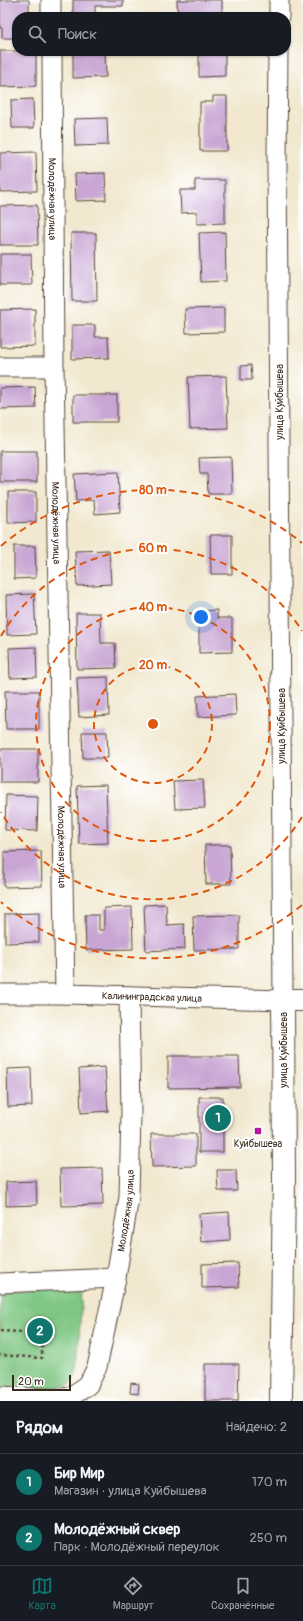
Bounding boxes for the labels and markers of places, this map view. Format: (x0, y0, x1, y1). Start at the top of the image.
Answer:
centre of rings (146, 717, 160, 731)
pin: 1 (205, 1103, 231, 1133)
marker: Куйбышева (253, 1126, 263, 1136)
place label: Куйбышева (234, 1138, 283, 1150)
pin: 2 (27, 1316, 53, 1346)

